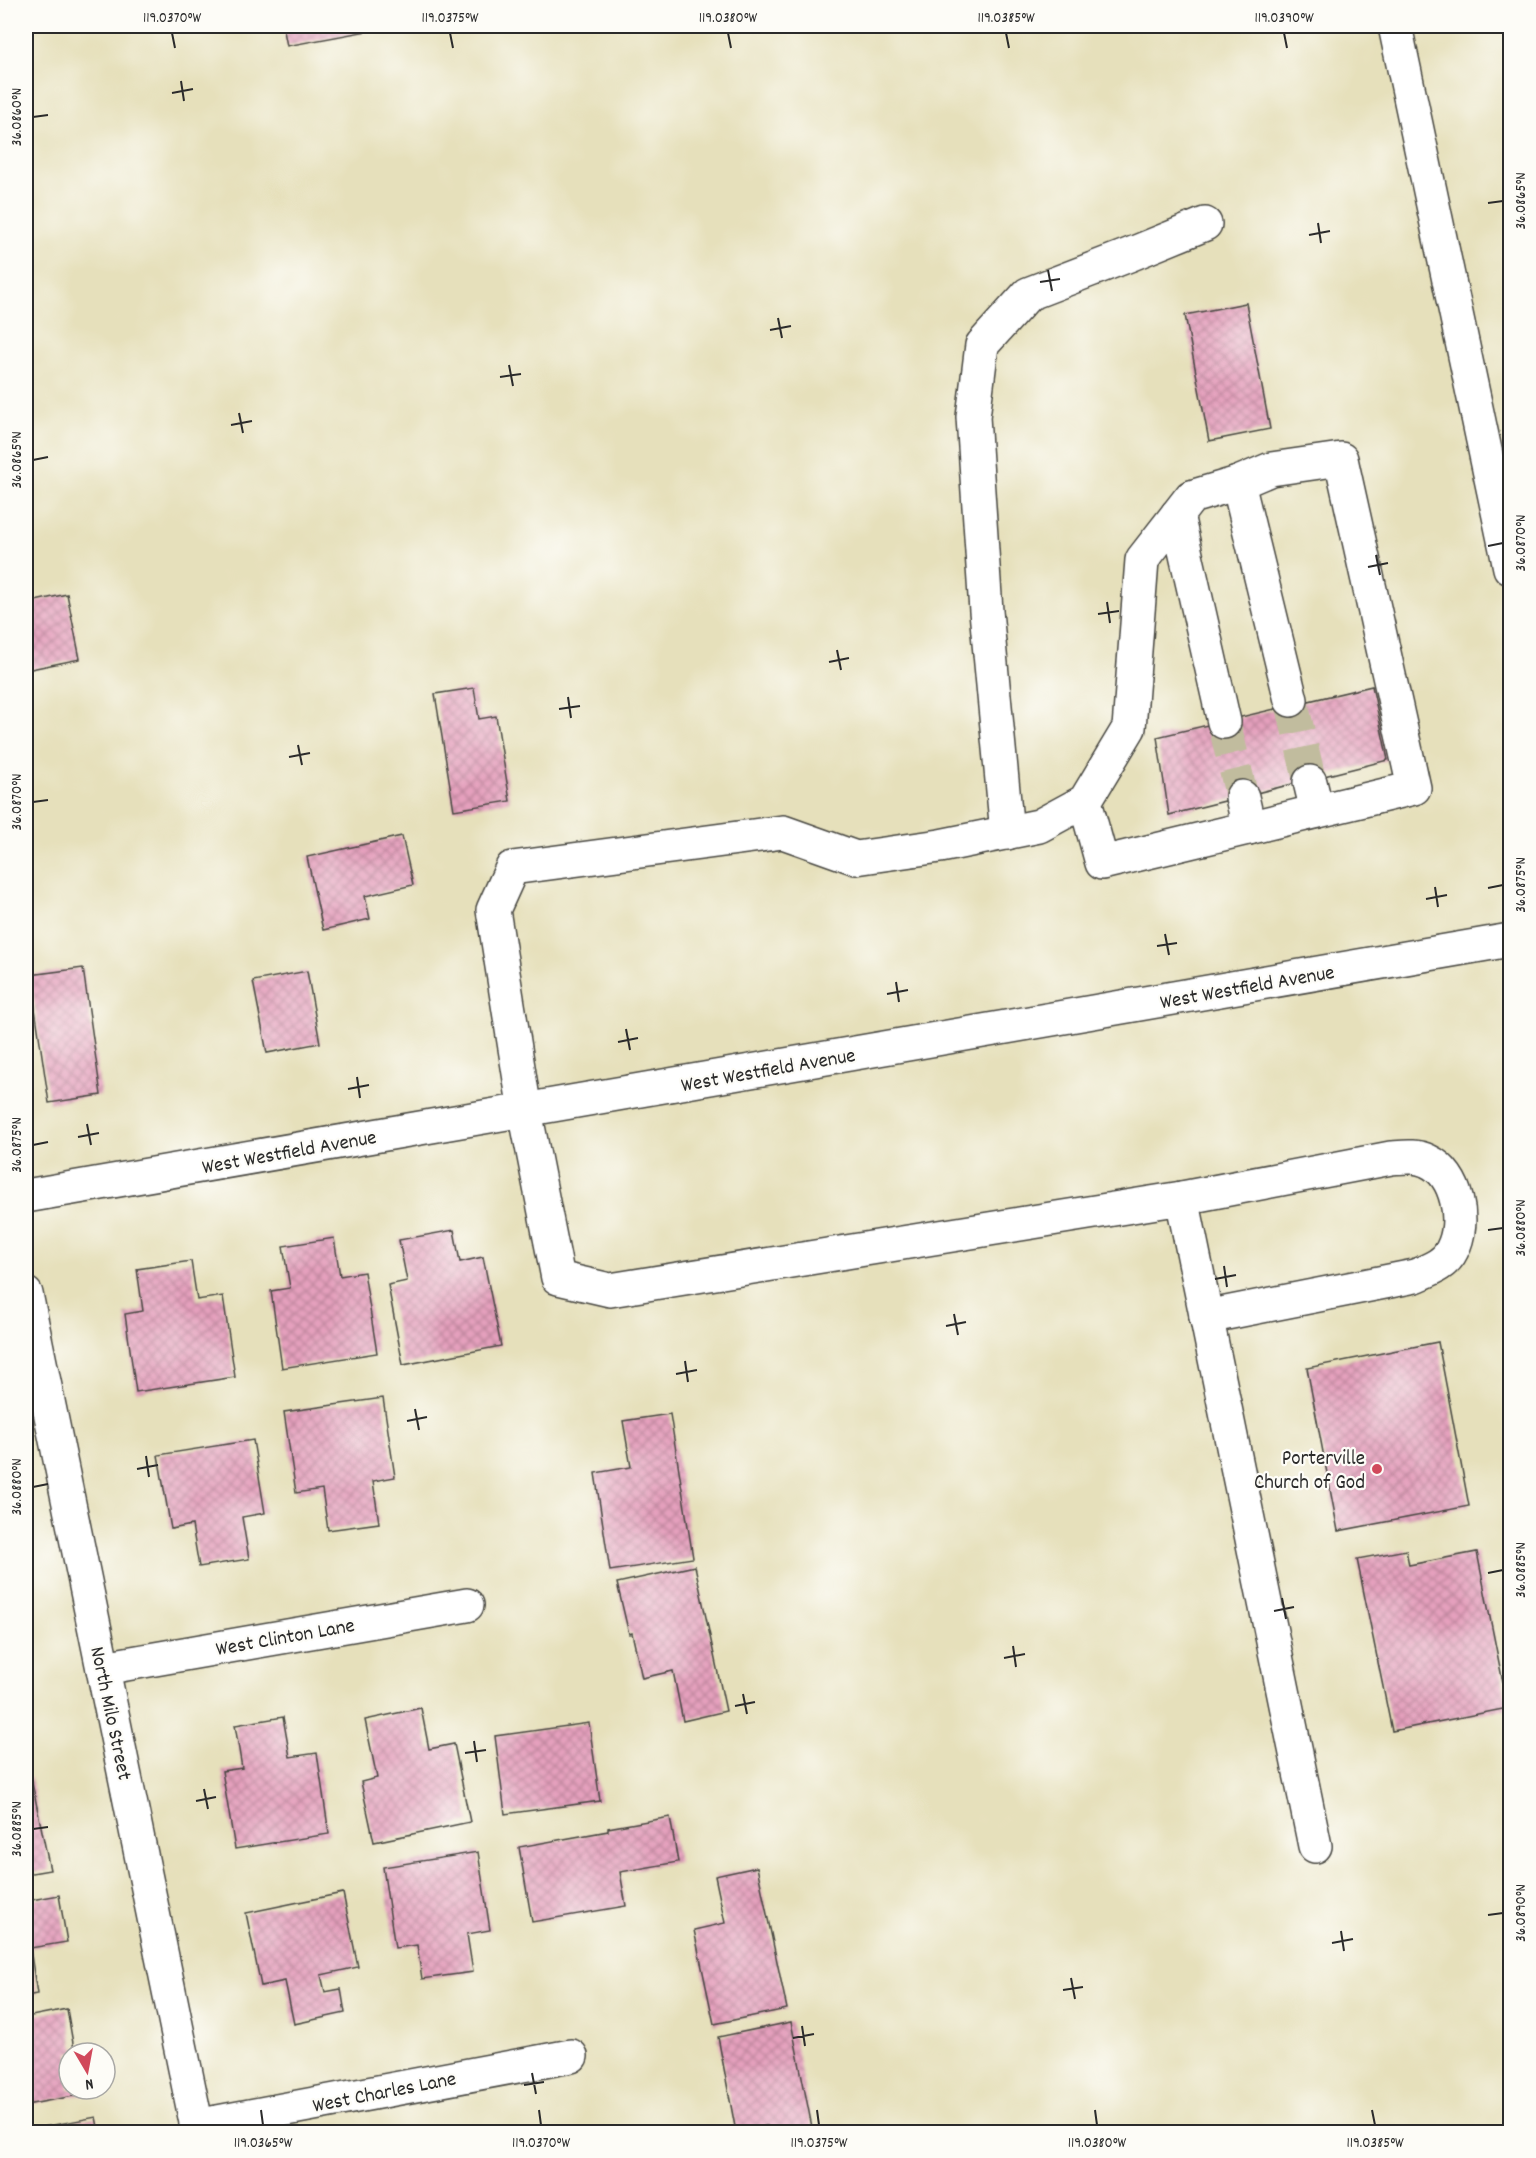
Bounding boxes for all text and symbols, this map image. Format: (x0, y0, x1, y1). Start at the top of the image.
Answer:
text: 119.0370°W (143, 8, 201, 30)
text: 119.0375°W (422, 8, 479, 30)
text: 119.0380°W (699, 8, 758, 30)
text: 119.0385°W (977, 8, 1035, 30)
text: 119.0390°W (1254, 8, 1314, 30)
text: 36.0860°N (7, 88, 29, 146)
text: 36.0865°N (1511, 172, 1533, 230)
text: 36.0865°N (7, 431, 29, 489)
text: 36.0870°N (1511, 515, 1533, 571)
text: 36.0870°N (7, 774, 29, 830)
text: 36.0875°N (1511, 857, 1533, 913)
street label: West Westfield Avenue (1158, 959, 1337, 1019)
street label: West Westfield Avenue (679, 1042, 858, 1102)
text: 36.0875°N (7, 1117, 29, 1173)
street label: West Westfield Avenue (200, 1124, 379, 1184)
text: 36.0880°N (1511, 1199, 1533, 1257)
place label: Porterville Church of God (1254, 1445, 1365, 1499)
text: 36.0880°N (7, 1458, 29, 1516)
marker: Porterville Church of God (1370, 1462, 1384, 1476)
text: 36.0885°N (1511, 1542, 1533, 1598)
street label: West Clinton Lane (214, 1612, 357, 1666)
street label: North Milo Street (80, 1644, 138, 1784)
text: 36.0885°N (7, 1801, 29, 1857)
text: 36.0890°N (1511, 1884, 1533, 1942)
north arrow (57, 2041, 117, 2101)
street label: West Charles Lane (310, 2065, 459, 2123)
text: N (83, 2071, 95, 2095)
text: 119.0365°W (234, 2133, 293, 2155)
text: 119.0370°W (512, 2133, 570, 2155)
text: 119.0375°W (791, 2133, 848, 2155)
text: 119.0380°W (1068, 2133, 1127, 2155)
text: 119.0385°W (1346, 2133, 1404, 2155)

